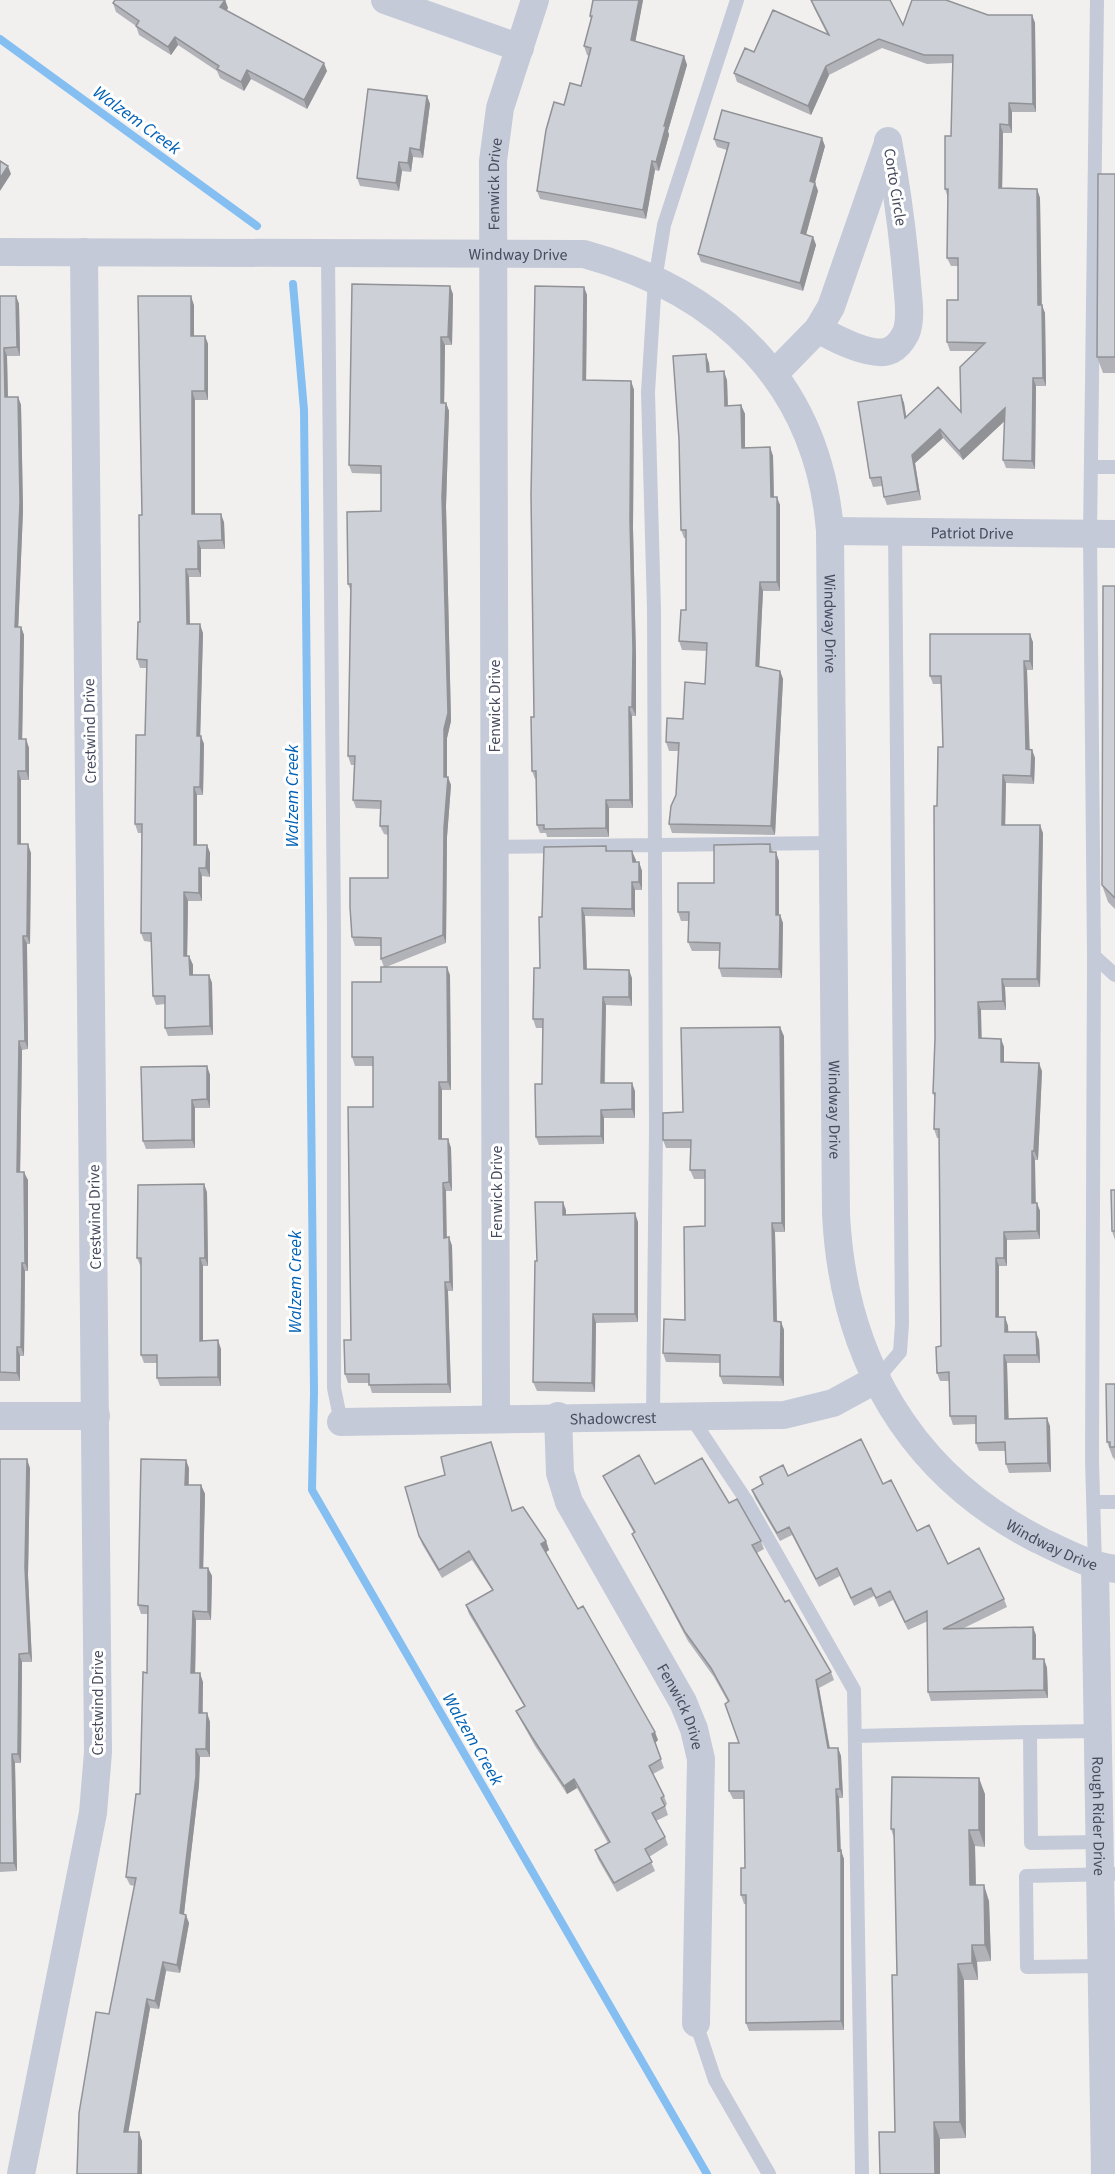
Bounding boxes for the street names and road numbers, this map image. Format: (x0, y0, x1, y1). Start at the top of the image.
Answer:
street label: Fenwick Drive (483, 136, 508, 231)
street label: Corto Circle (878, 147, 912, 228)
street label: Windway Drive (468, 244, 568, 266)
street label: Patriot Drive (930, 522, 1014, 545)
street label: Windway Drive (818, 574, 841, 673)
street label: Fenwick Drive (484, 659, 506, 752)
street label: Crestwind Drive (78, 678, 102, 784)
street label: Windway Drive (823, 1060, 846, 1159)
street label: Fenwick Drive (486, 1145, 508, 1238)
street label: Crestwind Drive (83, 1164, 107, 1270)
street label: Shadowcrest (569, 1407, 657, 1430)
street label: Windway Drive (1002, 1514, 1100, 1577)
street label: Crestwind Drive (87, 1650, 109, 1756)
street label: Fenwick Drive (651, 1660, 708, 1752)
street label: Rough Rider Drive (1086, 1756, 1110, 1876)

